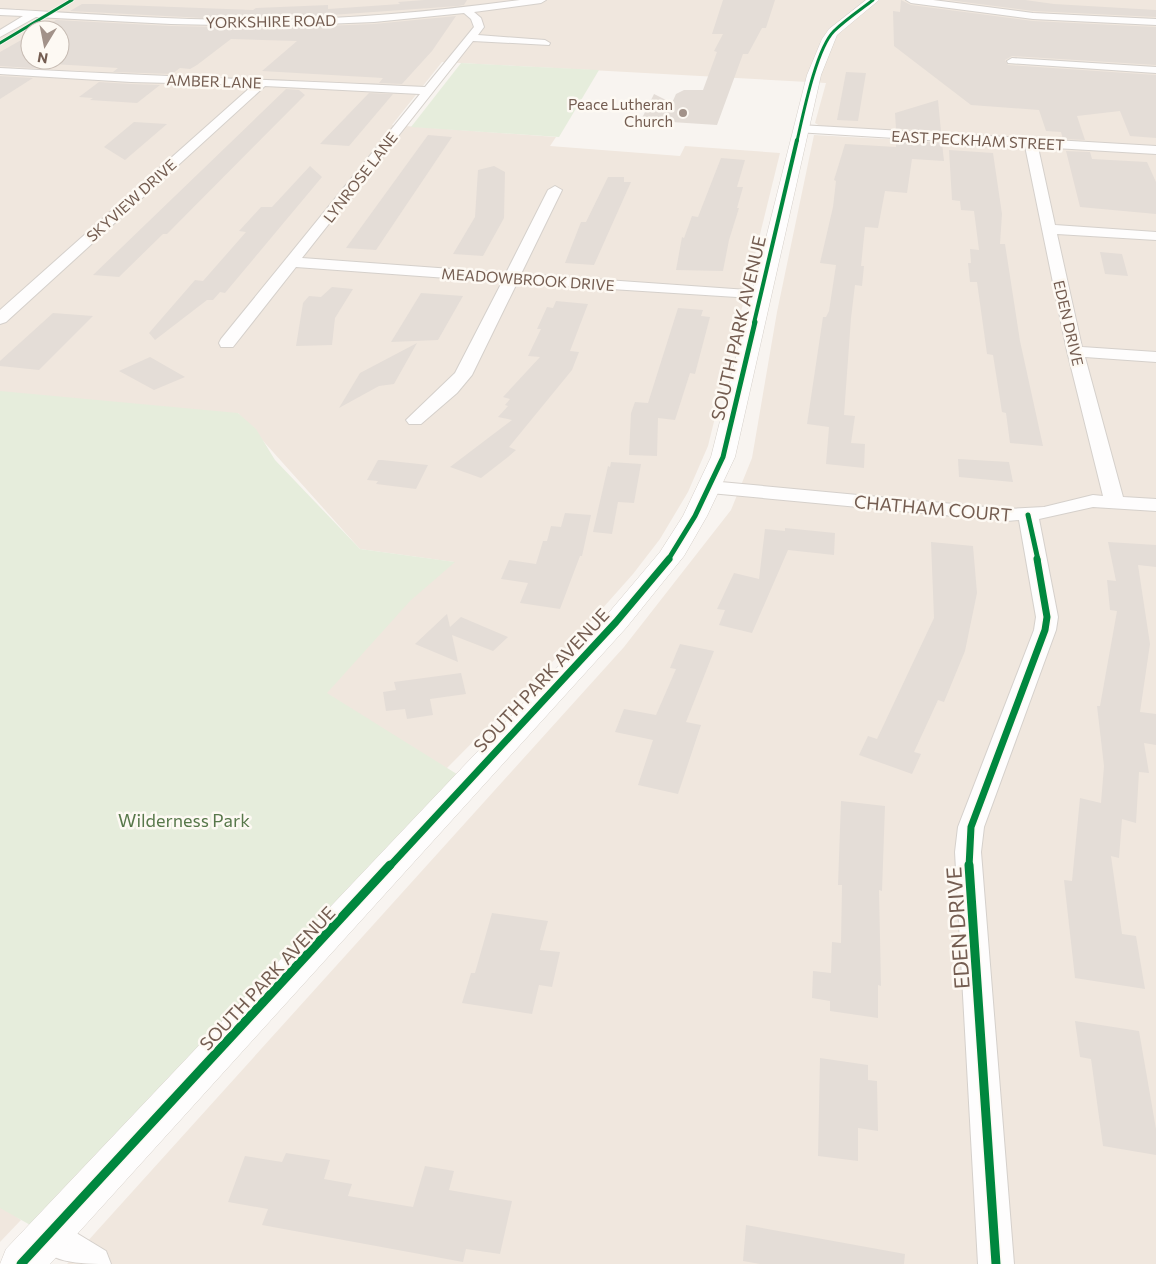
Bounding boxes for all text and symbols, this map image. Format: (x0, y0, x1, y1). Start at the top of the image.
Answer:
street label: YORKSHIRE ROAD (206, 11, 336, 31)
north arrow (20, 20, 70, 70)
text: N (36, 49, 49, 68)
street label: AMBER LANE (166, 70, 262, 92)
place label: Peace Lutheran Church (568, 95, 673, 130)
marker: Peace Lutheran Church (677, 107, 689, 119)
street label: EAST PECKHAM STREET (891, 126, 1065, 154)
street label: LYNROSE LANE (319, 128, 401, 226)
street label: SKYVIEW DRIVE (82, 155, 180, 245)
street label: SOUTH PARK AVENUE (706, 234, 770, 422)
street label: MEADOWBROOK DRIVE (441, 264, 615, 294)
street label: EDEN DRIVE (1050, 278, 1088, 368)
street label: CHATHAM COURT (853, 490, 1013, 526)
street label: SOUTH PARK AVENUE (469, 603, 613, 757)
park label: Wilderness Park (118, 809, 250, 831)
street label: EDEN DRIVE (940, 866, 974, 990)
street label: SOUTH PARK AVENUE (195, 901, 339, 1055)

